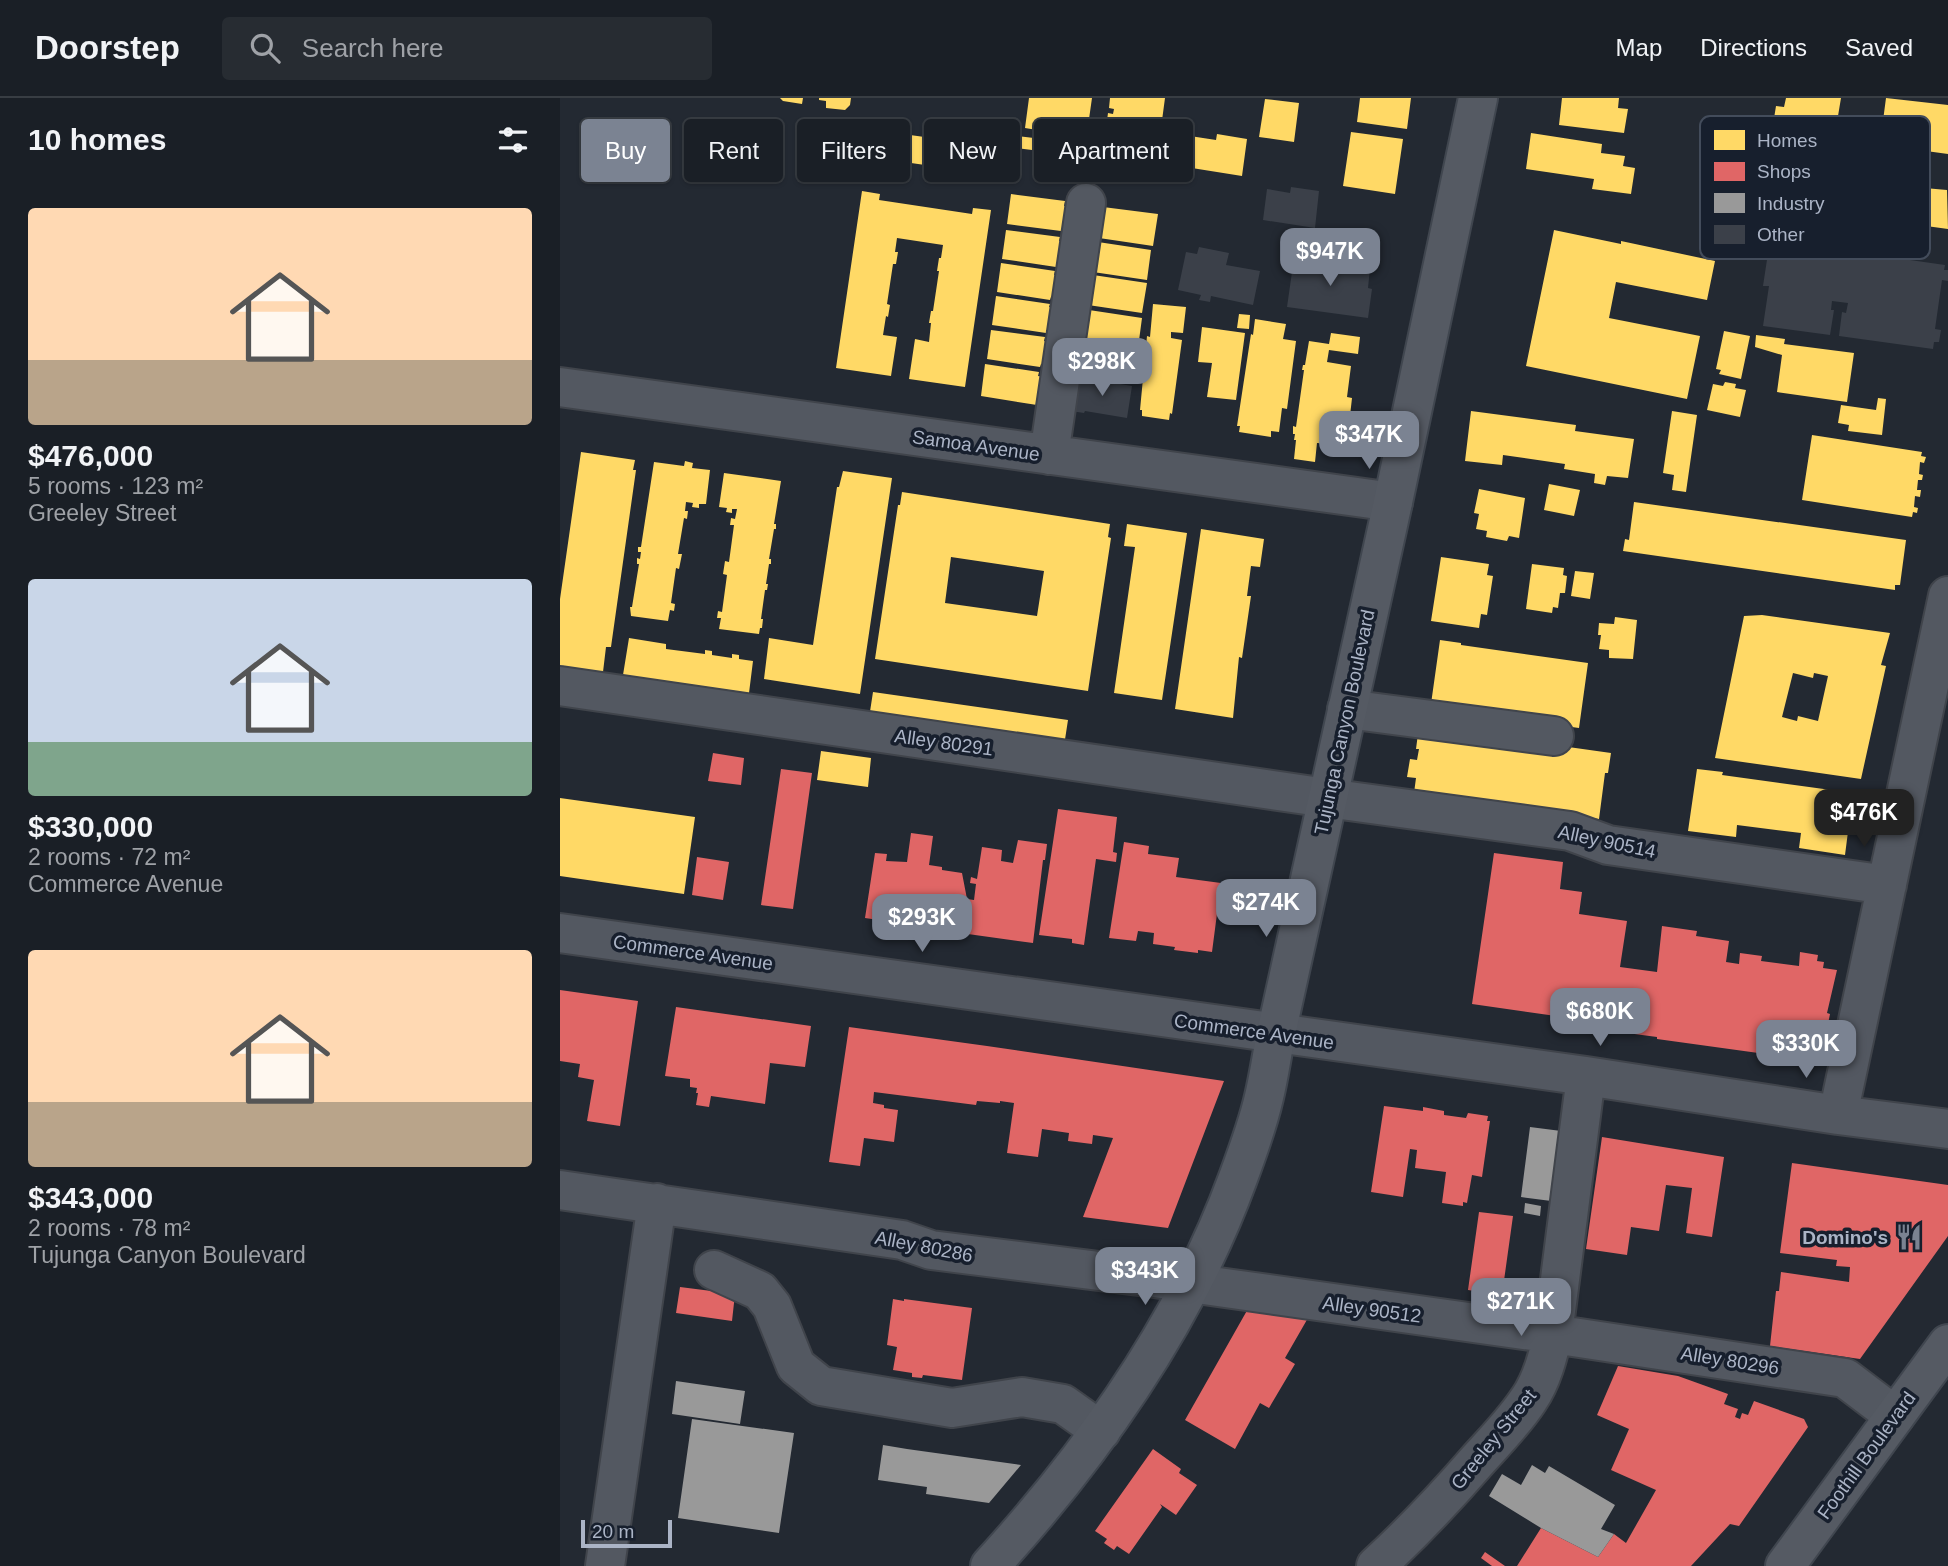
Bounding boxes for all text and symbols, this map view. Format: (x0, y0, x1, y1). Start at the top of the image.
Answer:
search box (222, 17, 712, 80)
text: Doorstep (35, 29, 180, 66)
icon: search (246, 29, 284, 67)
text: Search here (302, 33, 444, 63)
text: Map (1616, 34, 1662, 61)
text: Directions (1700, 34, 1807, 61)
text: Saved (1845, 34, 1913, 61)
legend (1700, 116, 1930, 259)
chip: Buy (581, 119, 670, 182)
chip: Rent (684, 119, 783, 182)
chip: Filters (797, 119, 910, 182)
chip: New (924, 119, 1020, 182)
chip: Apartment (1034, 119, 1193, 182)
icon: filters (494, 121, 532, 159)
text: 10 homes (28, 123, 166, 156)
text: Homes (1757, 130, 1817, 151)
text: Shops (1757, 161, 1811, 182)
text: Industry (1757, 193, 1825, 214)
text: Other (1757, 224, 1805, 245)
pin: $947K (1281, 228, 1379, 288)
text: $947K (1296, 238, 1364, 264)
icon: home (217, 254, 343, 380)
pin: $298K (1053, 338, 1151, 398)
text: $298K (1068, 348, 1136, 374)
pin: $347K (1320, 412, 1418, 471)
text: $347K (1335, 421, 1403, 447)
street label: Samoa Avenue (911, 426, 1041, 465)
text: $476,000 (28, 439, 153, 472)
text: 5 rooms · 123 m² (28, 473, 203, 499)
text: Greeley Street (28, 500, 176, 526)
street label: Tujunga Canyon Boulevard (1310, 608, 1379, 837)
icon: home (217, 625, 343, 751)
street label: Alley 80291 (893, 725, 995, 760)
pin: $476K (1815, 790, 1913, 849)
text: $476K (1830, 799, 1898, 825)
text: $330,000 (28, 810, 153, 843)
street label: Alley 90514 (1556, 821, 1658, 862)
text: 2 rooms · 72 m² (28, 844, 190, 870)
text: Commerce Avenue (28, 871, 223, 897)
pin: $274K (1217, 880, 1315, 939)
text: $274K (1232, 889, 1300, 915)
pin: $293K (873, 894, 971, 954)
text: $293K (888, 904, 956, 930)
street label: Commerce Avenue (612, 931, 774, 974)
pin: $680K (1551, 988, 1649, 1048)
icon: home (217, 996, 343, 1122)
text: $680K (1566, 998, 1634, 1024)
street label: Commerce Avenue (1173, 1010, 1335, 1053)
pin: $330K (1757, 1020, 1855, 1080)
text: $330K (1772, 1030, 1840, 1056)
text: $343,000 (28, 1181, 153, 1214)
text: 2 rooms · 78 m² (28, 1215, 190, 1241)
restaurant icon: Domino's (1894, 1222, 1924, 1252)
street label: Alley 80286 (873, 1227, 975, 1266)
place label: Domino's (1802, 1227, 1888, 1248)
text: Tujunga Canyon Boulevard (28, 1242, 306, 1268)
pin: $343K (1096, 1248, 1194, 1307)
text: $343K (1111, 1257, 1179, 1283)
pin: $271K (1472, 1278, 1570, 1338)
text: $271K (1487, 1288, 1555, 1314)
street label: Alley 90512 (1321, 1292, 1423, 1327)
street label: Alley 80296 (1679, 1342, 1781, 1379)
street label: Greeley Street (1447, 1385, 1541, 1494)
street label: Foothill Boulevard (1813, 1388, 1920, 1523)
scale bar (581, 1517, 672, 1549)
text: 20 m (592, 1521, 634, 1542)

